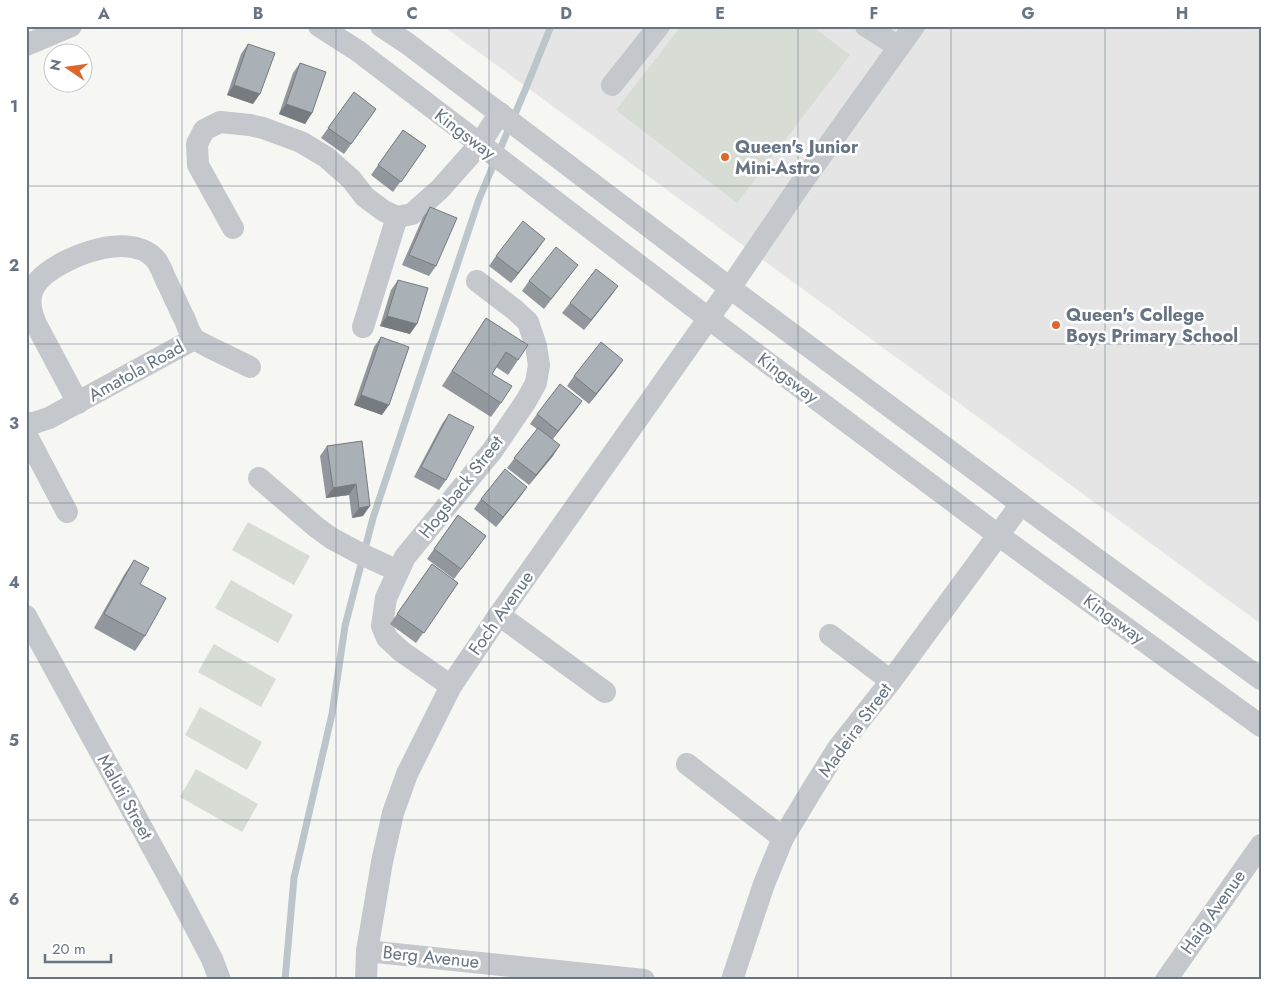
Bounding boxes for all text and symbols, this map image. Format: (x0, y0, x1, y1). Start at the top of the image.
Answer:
text: A (97, 2, 110, 25)
text: B (253, 2, 263, 25)
text: C (406, 2, 418, 25)
text: D (560, 2, 572, 25)
text: E (715, 2, 725, 25)
text: F (870, 2, 878, 25)
text: G (1021, 2, 1035, 25)
text: H (1176, 2, 1188, 25)
north arrow (42, 42, 92, 92)
text: N (44, 57, 66, 73)
text: 1 (10, 95, 18, 118)
street label: Kingsway (429, 102, 501, 166)
place label: Queen's Junior Mini-Astro (735, 134, 859, 181)
marker: Queen's Junior Mini-Astro (719, 151, 731, 163)
text: 2 (9, 254, 19, 277)
place label: Queen's College Boys Primary School (1066, 302, 1238, 349)
marker: Queen's College Boys Primary School (1050, 319, 1062, 331)
street label: Amatola Road (83, 334, 189, 408)
street label: Kingsway (752, 346, 824, 410)
text: 3 (9, 412, 19, 435)
street label: Hogsback Street (413, 430, 510, 544)
street label: Foch Avenue (462, 565, 540, 661)
text: 4 (8, 571, 20, 594)
street label: Kingsway (1078, 588, 1150, 650)
street label: Madeira Street (812, 677, 898, 782)
text: 5 (9, 729, 19, 752)
street label: Maluti Street (91, 750, 160, 845)
street label: Haig Avenue (1174, 864, 1252, 960)
text: 6 (9, 888, 19, 911)
scale bar (45, 931, 111, 963)
text: 20 m (52, 938, 86, 960)
street label: Berg Avenue (381, 939, 481, 975)

